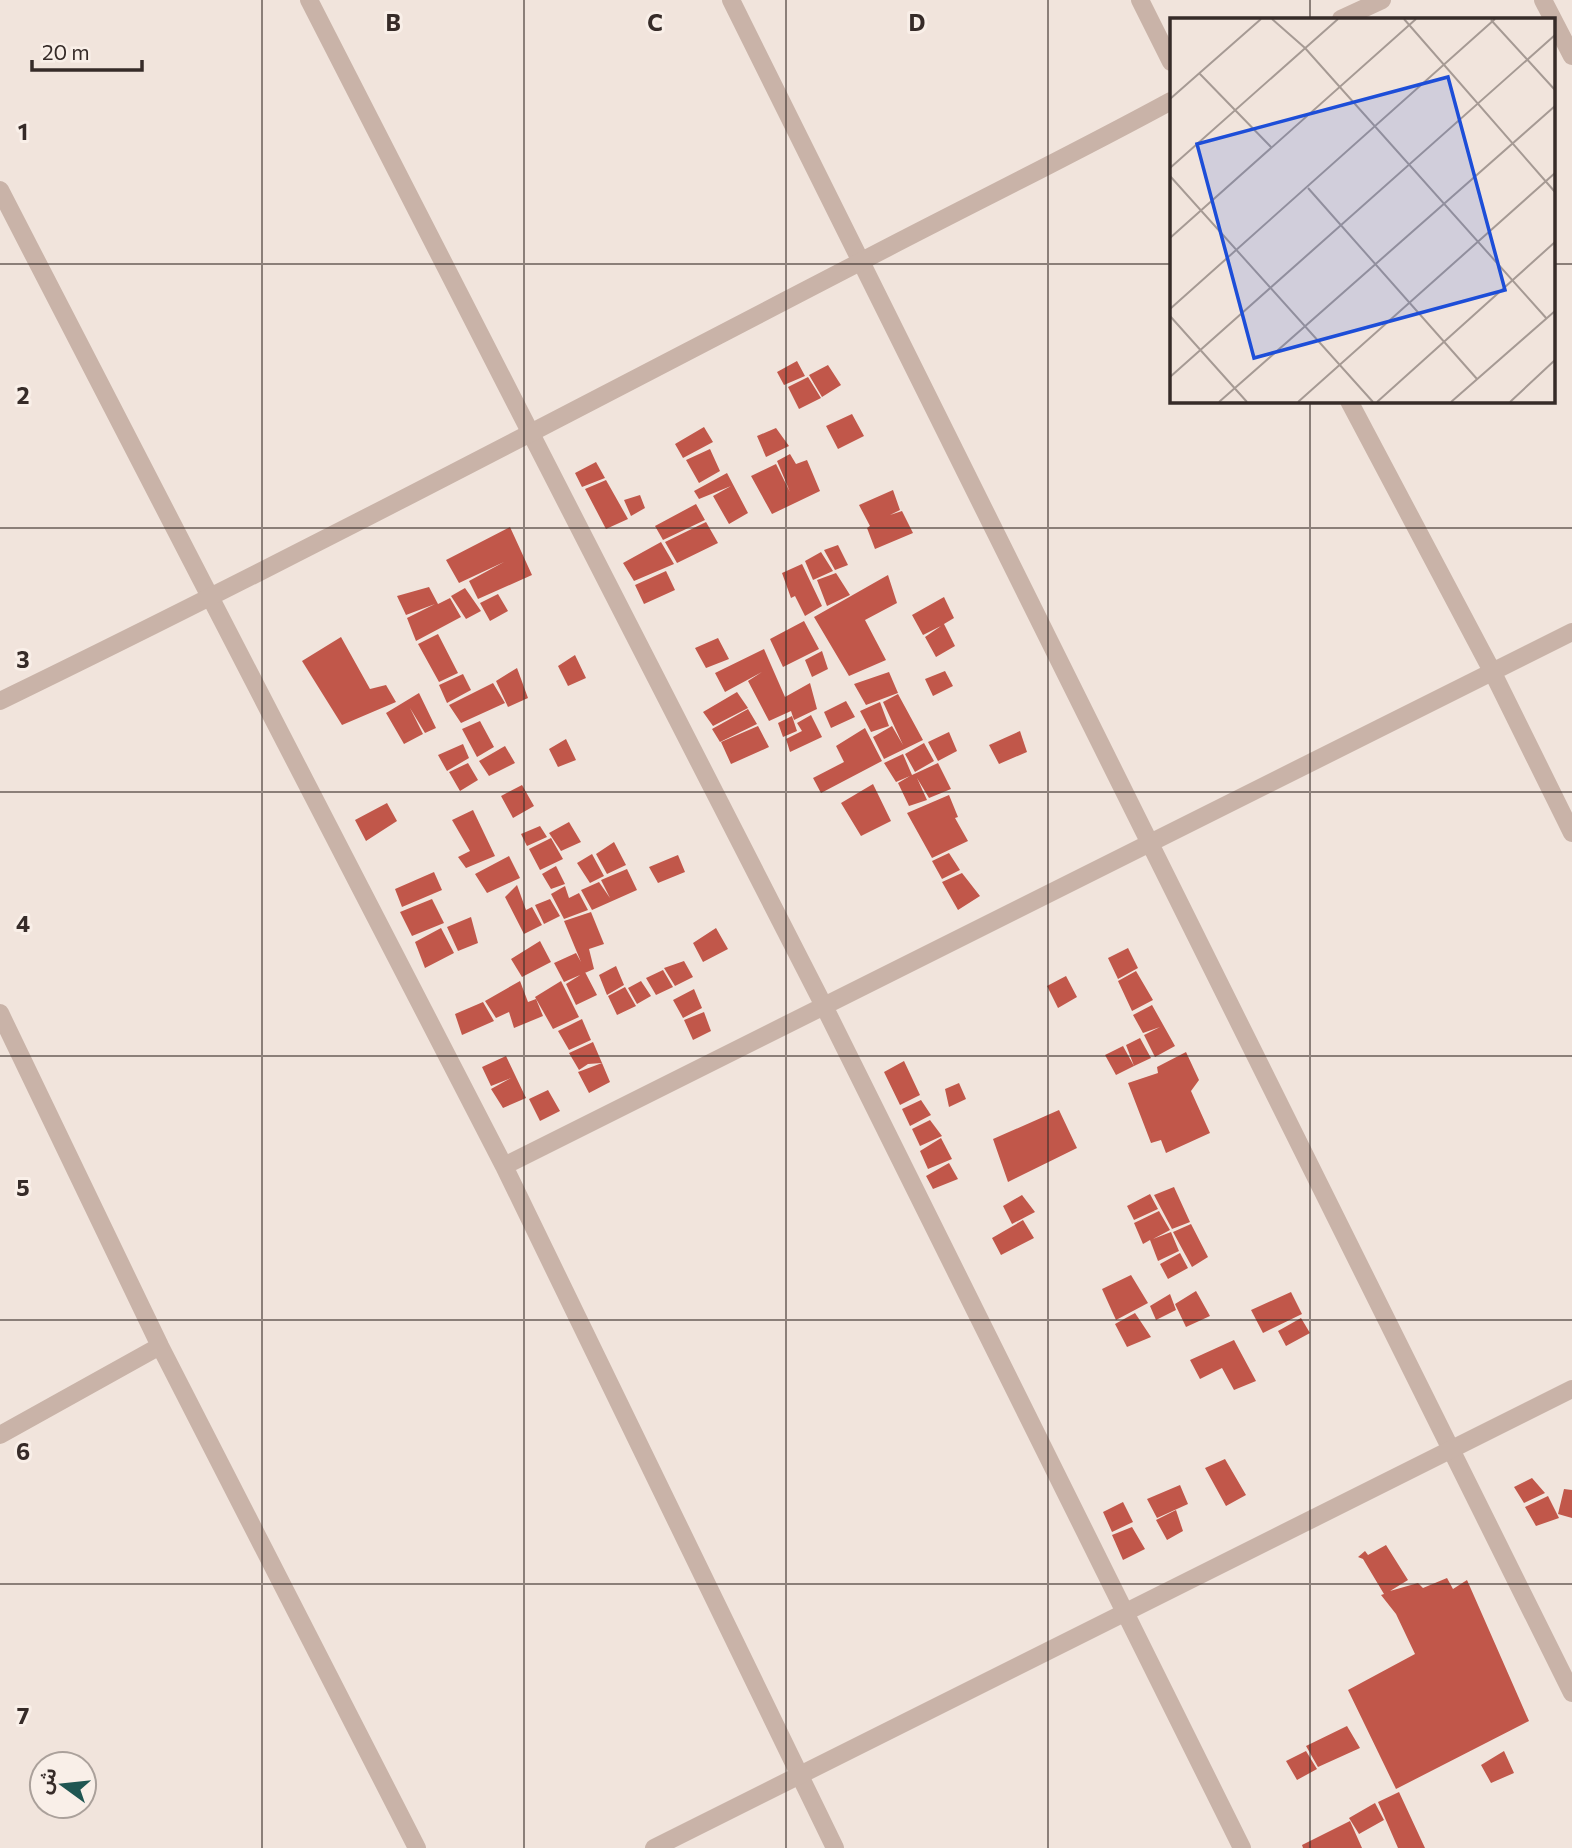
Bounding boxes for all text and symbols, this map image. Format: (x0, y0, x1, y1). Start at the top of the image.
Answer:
text: B (385, 8, 401, 36)
text: C (647, 8, 663, 36)
text: D (909, 8, 926, 36)
inset map (1170, 18, 1554, 402)
scale bar (32, 28, 142, 72)
text: 20 m (42, 39, 90, 64)
text: 1 (18, 117, 28, 145)
text: 2 (16, 381, 30, 409)
text: 3 (16, 645, 30, 673)
text: 4 (16, 909, 30, 937)
text: 5 (16, 1173, 30, 1201)
text: 6 (16, 1437, 30, 1465)
text: 7 (17, 1701, 29, 1729)
north arrow (28, 1750, 98, 1820)
text: ش (32, 1765, 61, 1796)

